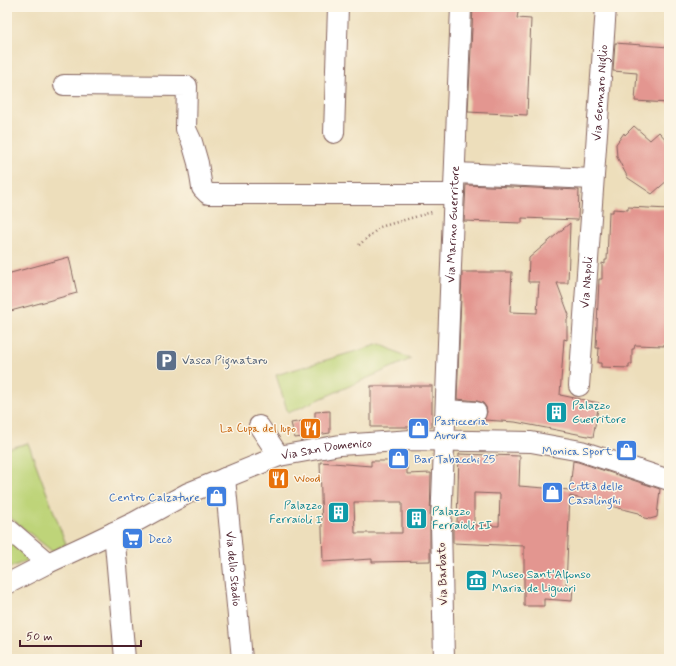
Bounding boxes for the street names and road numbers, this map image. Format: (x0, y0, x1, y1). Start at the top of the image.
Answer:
street label: Via Gennaro Niglio (589, 44, 612, 142)
street label: Via Marino Guerritore (443, 165, 464, 283)
street label: Via Napoli (578, 256, 597, 309)
street label: Via San Domenico (280, 436, 373, 464)
street label: Via dello Stadio (221, 530, 244, 607)
street label: Via Barbato (434, 542, 452, 606)

